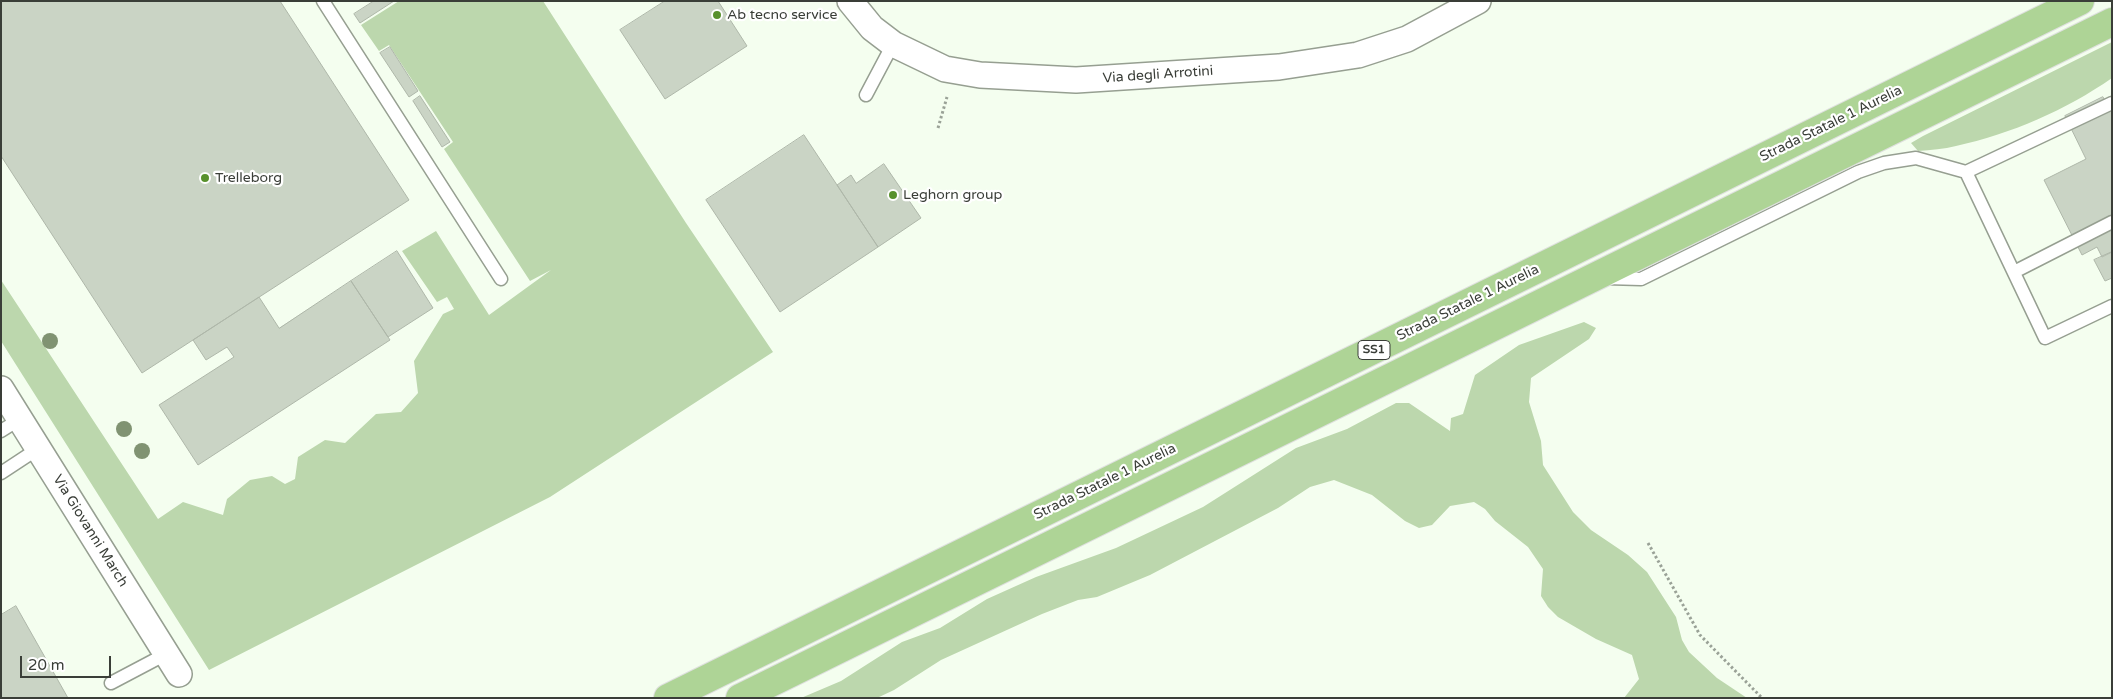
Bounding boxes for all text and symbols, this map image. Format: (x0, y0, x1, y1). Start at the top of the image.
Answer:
place label: Ab tecno service (727, 7, 837, 23)
marker: Ab tecno service (711, 9, 723, 21)
street label: Via degli Arrotini (1102, 63, 1214, 87)
street label: Strada Statale 1 Aurelia (1757, 82, 1905, 166)
place label: Trelleborg (215, 170, 282, 186)
marker: Trelleborg (199, 172, 211, 184)
place label: Leghorn group (903, 187, 1002, 203)
marker: Leghorn group (887, 189, 899, 201)
street label: Strada Statale 1 Aurelia (1394, 261, 1542, 345)
road number: SS1 (1358, 340, 1390, 360)
street label: Strada Statale 1 Aurelia (1031, 440, 1179, 524)
street label: Via Giovanni March (49, 472, 131, 590)
scale bar (22, 646, 114, 678)
text: 20 m (28, 656, 65, 674)

